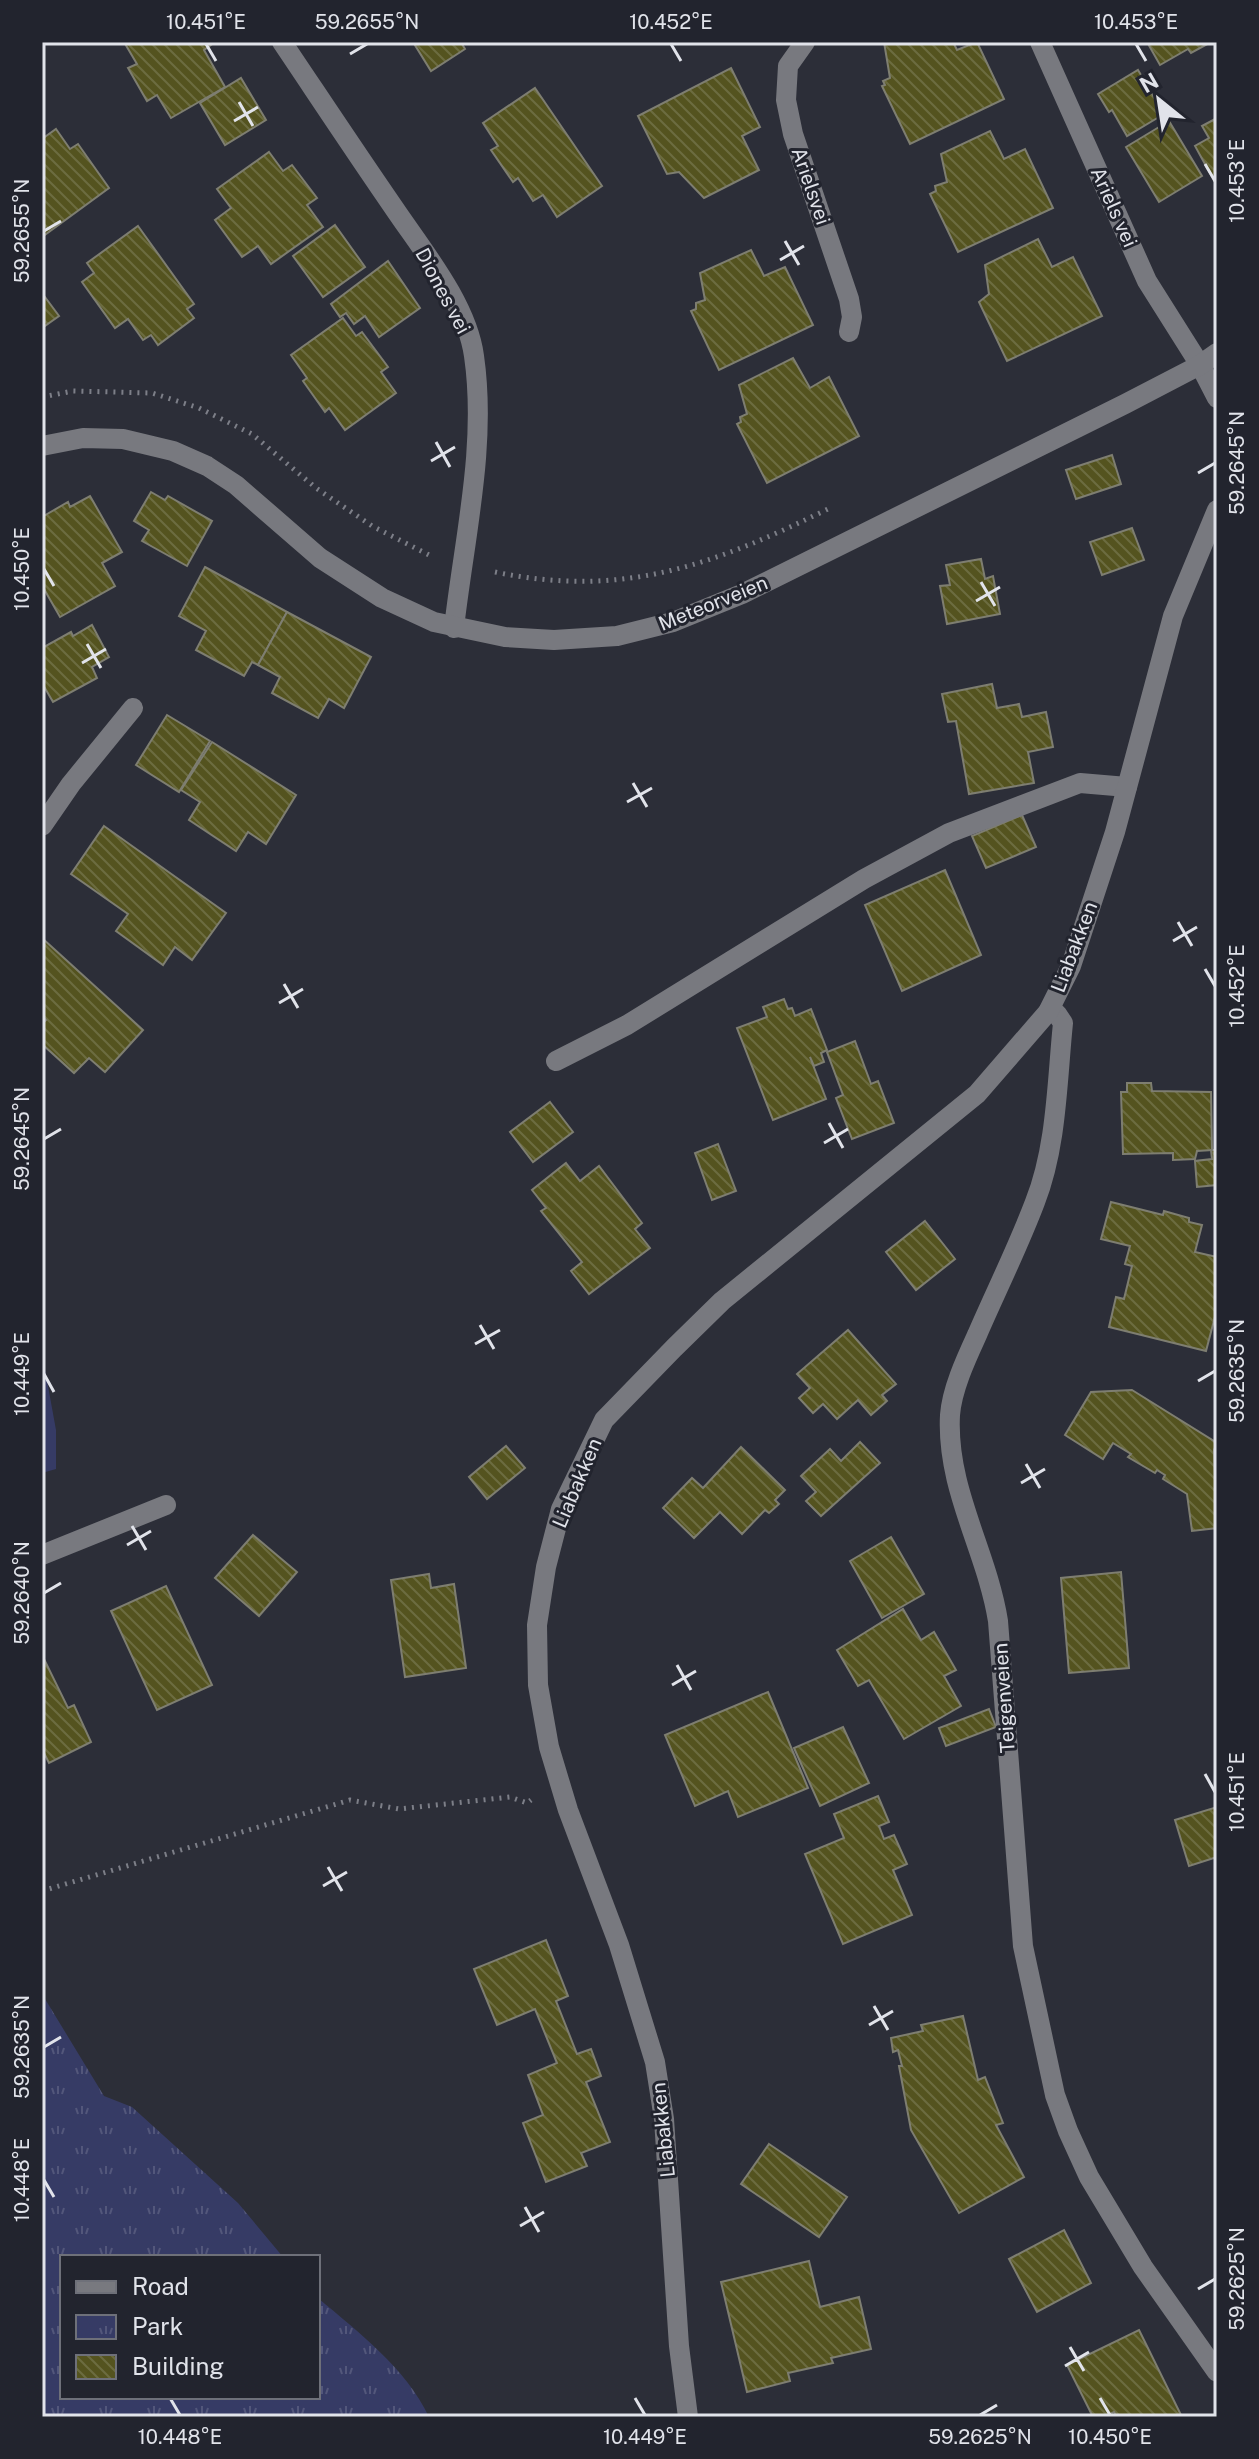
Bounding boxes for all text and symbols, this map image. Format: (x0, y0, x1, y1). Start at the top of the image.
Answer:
text: 10.451°E (166, 10, 246, 34)
text: 59.2655°N (315, 10, 419, 34)
text: 10.452°E (629, 10, 713, 34)
text: 10.453°E (1094, 10, 1178, 34)
north arrow (1119, 60, 1199, 140)
text: N (1135, 67, 1163, 98)
text: 10.453°E (1225, 139, 1249, 223)
street label: Arielsvei (787, 144, 835, 228)
street label: Ariels vei (1086, 163, 1142, 251)
text: 59.2655°N (10, 179, 34, 283)
street label: Diones vei (410, 244, 476, 338)
text: 59.2645°N (1225, 411, 1249, 515)
text: 10.450°E (10, 527, 34, 611)
street label: Meteorveien (655, 570, 771, 636)
street label: Liabakken (1046, 898, 1102, 996)
text: 10.452°E (1225, 944, 1249, 1028)
text: 59.2645°N (10, 1087, 34, 1191)
text: 59.2635°N (1225, 1319, 1249, 1423)
text: 10.449°E (10, 1332, 34, 1416)
street label: Liabakken (547, 1434, 607, 1532)
text: 59.2640°N (10, 1541, 34, 1645)
street label: Teigenveien (988, 1642, 1020, 1754)
text: 10.451°E (1225, 1752, 1249, 1832)
text: 59.2635°N (10, 1995, 34, 2099)
street label: Liabakken (646, 2081, 680, 2179)
text: 10.448°E (10, 2138, 34, 2222)
text: 59.2625°N (1225, 2227, 1249, 2331)
legend (60, 2255, 320, 2399)
text: Road (132, 2272, 189, 2300)
text: Park (132, 2312, 183, 2340)
text: Building (132, 2352, 224, 2380)
text: 10.448°E (138, 2425, 222, 2449)
text: 10.449°E (603, 2425, 687, 2449)
text: 59.2625°N (928, 2425, 1032, 2449)
text: 10.450°E (1068, 2425, 1152, 2449)

